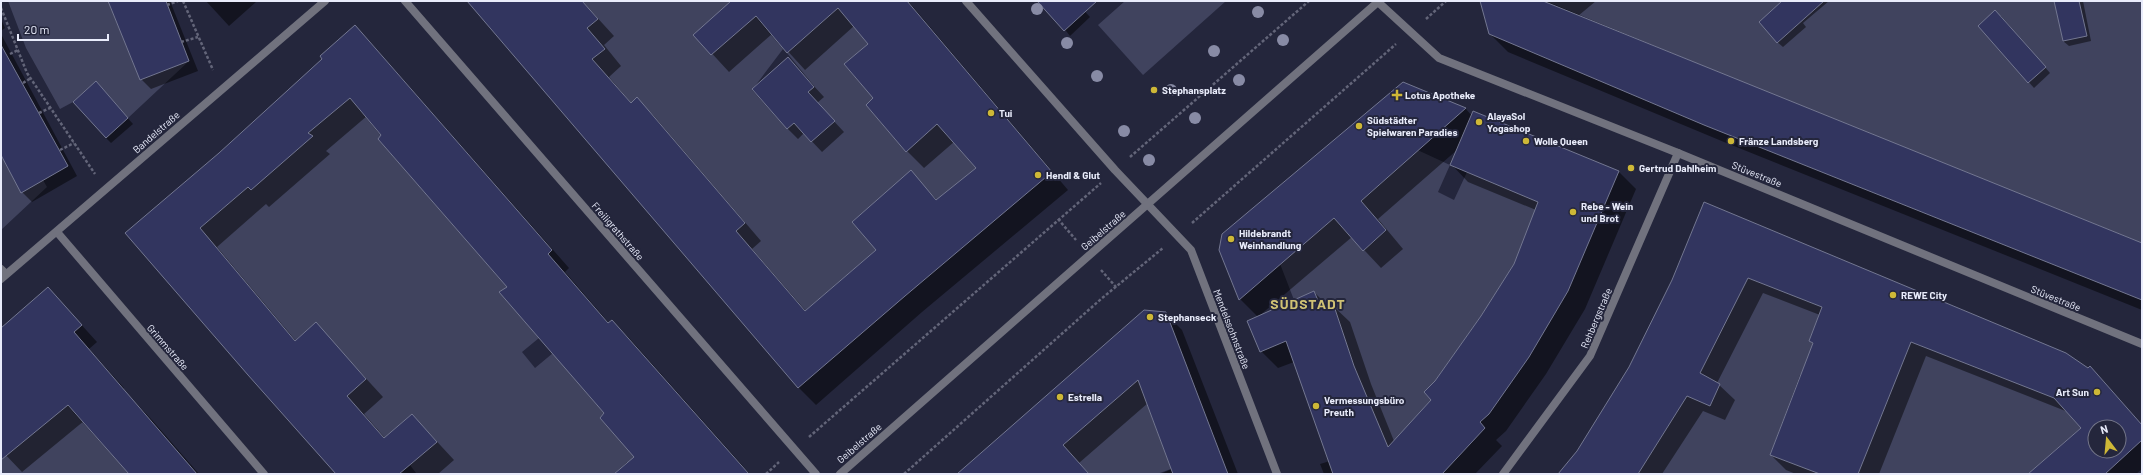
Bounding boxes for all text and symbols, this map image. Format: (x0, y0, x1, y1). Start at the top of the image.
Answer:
scale bar (18, 16, 108, 42)
text: 20 m (24, 22, 50, 36)
place label: Stephansplatz (1162, 84, 1226, 96)
marker: Stephansplatz (1149, 85, 1159, 95)
place label: Lotus Apotheke (1405, 89, 1476, 101)
marker: Lotus Apotheke (1392, 90, 1402, 100)
place label: Tui (999, 107, 1013, 119)
marker: Tui (986, 108, 996, 118)
street label: Bandelstraße (130, 109, 182, 155)
place label: AlayaSol Yogashop (1487, 110, 1531, 134)
place label: Südstädter Spielwaren Paradies (1367, 114, 1457, 138)
marker: AlayaSol Yogashop (1474, 117, 1484, 127)
marker: Südstädter Spielwaren Paradies (1354, 121, 1364, 131)
place label: Wolle Queen (1534, 135, 1588, 147)
place label: Fränze Landsberg (1739, 135, 1819, 147)
marker: Wolle Queen (1521, 136, 1531, 146)
marker: Fränze Landsberg (1726, 136, 1736, 146)
street label: Stüvestraße (1730, 159, 1784, 189)
place label: Gertrud Dahlheim (1639, 162, 1716, 174)
marker: Gertrud Dahlheim (1626, 163, 1636, 173)
place label: Hendl & Glut (1046, 169, 1100, 181)
marker: Hendl & Glut (1033, 170, 1043, 180)
street label: Freiligrathstraße (590, 200, 646, 262)
place label: Rebe - Wein und Brot (1581, 200, 1633, 224)
street label: Geibelstraße (1078, 207, 1128, 253)
marker: Rebe - Wein und Brot (1568, 207, 1578, 217)
place label: Hildebrandt Weinhandlung (1239, 227, 1302, 251)
marker: Hildebrandt Weinhandlung (1226, 234, 1236, 244)
street label: Stüvestraße (2029, 283, 2083, 313)
street label: Rehbergstraße (1578, 286, 1614, 350)
street label: Mendelssohnstraße (1211, 287, 1253, 371)
place label: REWE City (1901, 289, 1947, 301)
marker: REWE City (1888, 290, 1898, 300)
district label: SÜDSTADT (1270, 295, 1346, 312)
place label: Stephanseck (1158, 311, 1217, 323)
marker: Stephanseck (1145, 312, 1155, 322)
street label: Grimmstraße (145, 322, 191, 372)
place label: Art Sun (2056, 386, 2089, 398)
marker: Art Sun (2092, 387, 2102, 397)
place label: Estrella (1068, 391, 1102, 403)
marker: Estrella (1055, 392, 1065, 402)
place label: Vermessungsbüro Preuth (1324, 394, 1405, 418)
marker: Vermessungsbüro Preuth (1311, 401, 1321, 411)
north arrow (2087, 419, 2127, 459)
street label: Geibelstraße (834, 420, 884, 466)
text: N (2099, 422, 2109, 436)

